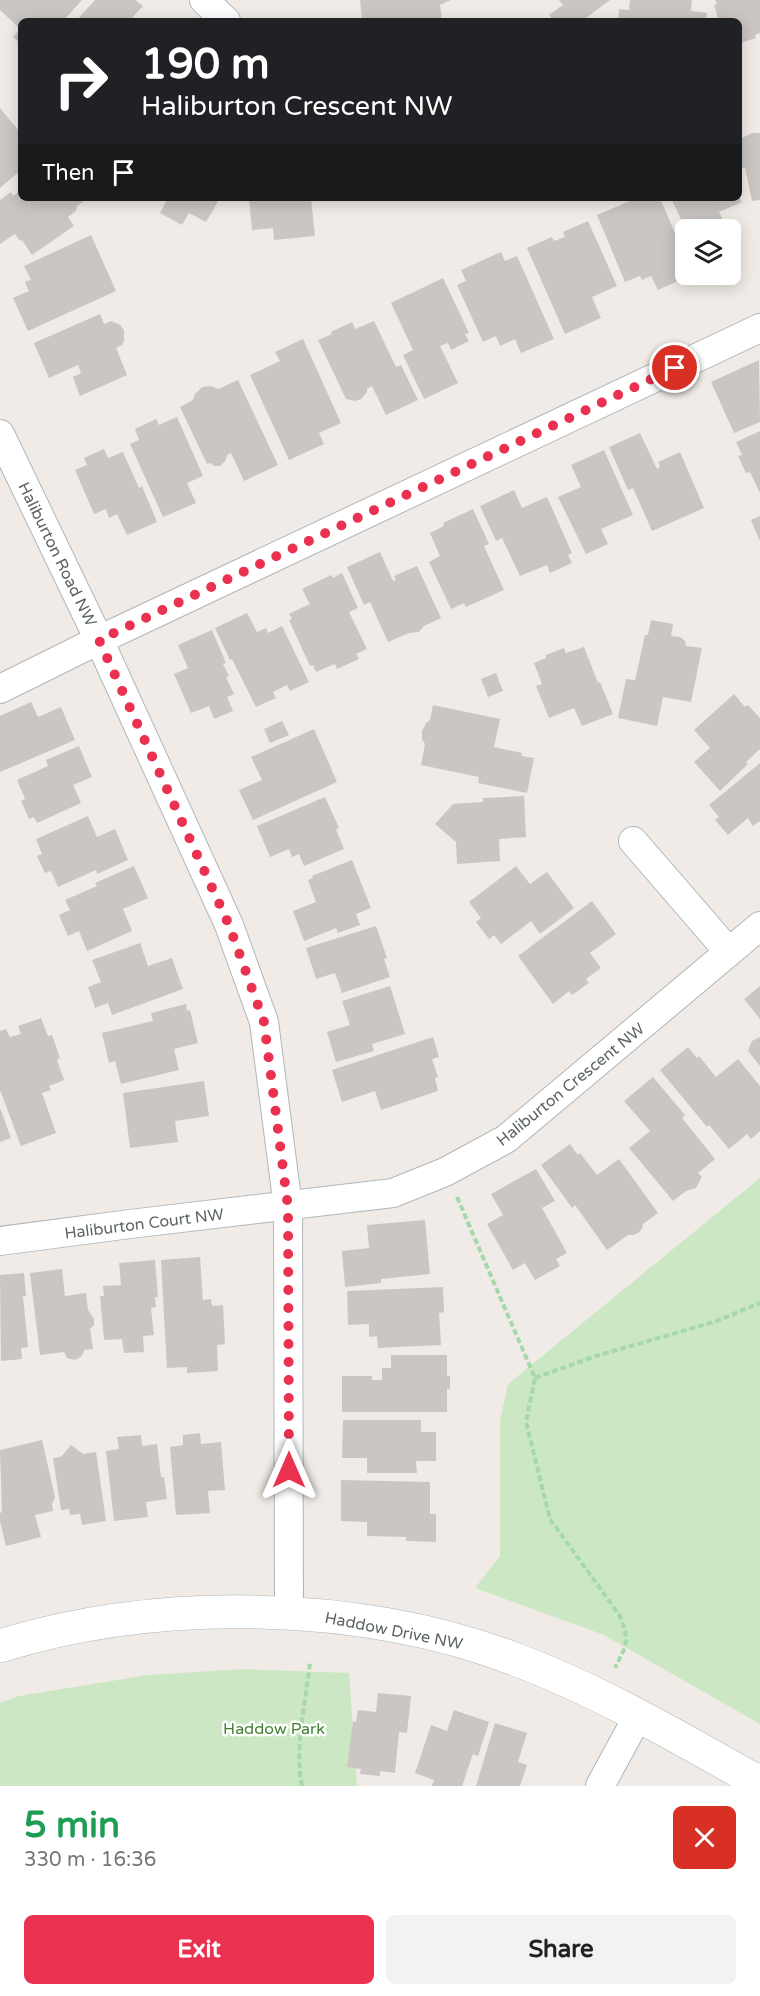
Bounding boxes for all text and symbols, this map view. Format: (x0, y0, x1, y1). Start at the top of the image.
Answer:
text: 190 m (141, 39, 270, 90)
icon: right (42, 42, 120, 120)
text: Haliburton Crescent NW (141, 90, 453, 123)
icon: arrive (107, 156, 140, 189)
text: Then (42, 160, 95, 186)
map controls (675, 219, 741, 285)
button: layers (675, 219, 741, 285)
pin (649, 342, 700, 393)
icon: arrive (658, 351, 691, 384)
street label: Haliburton Road NW (13, 479, 101, 630)
street label: Haliburton Crescent NW (493, 1019, 649, 1151)
street label: Haliburton Court NW (63, 1204, 225, 1244)
position arrow (257, 1438, 321, 1502)
street label: Haddow Drive NW (323, 1608, 465, 1654)
park label: Haddow Park (223, 1719, 325, 1739)
text: 5 min (24, 1804, 120, 1847)
button: close (673, 1806, 736, 1869)
text: 330 m · 16:36 (24, 1848, 156, 1872)
button: Exit (24, 1915, 374, 1984)
button: Share (386, 1915, 736, 1984)

